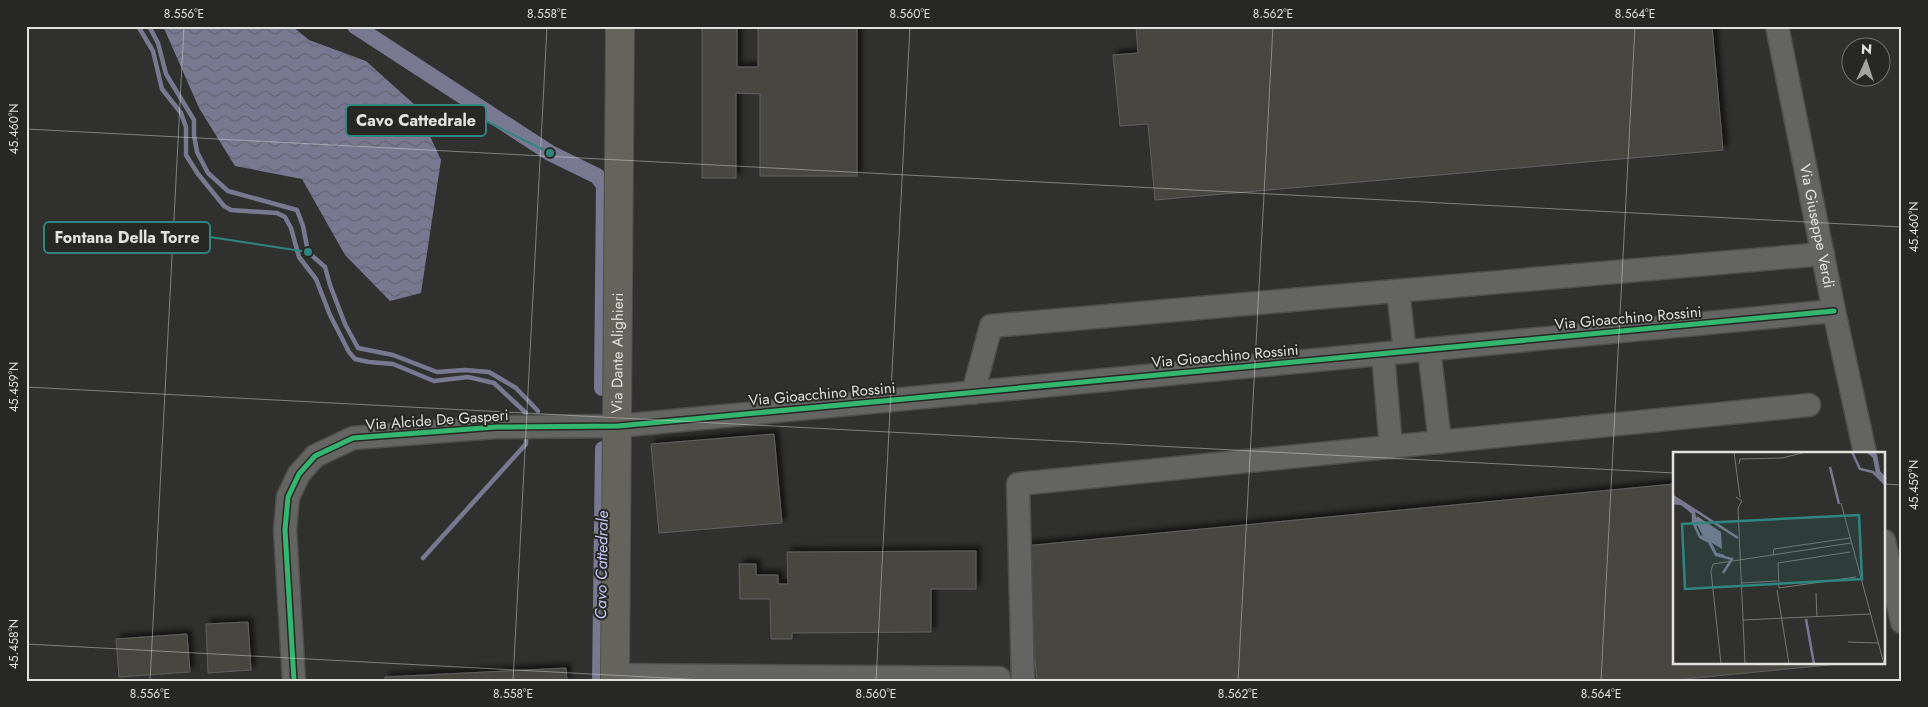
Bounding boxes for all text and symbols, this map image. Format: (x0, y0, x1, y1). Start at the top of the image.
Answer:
text: 8.556°E (164, 5, 204, 23)
text: 8.558°E (527, 5, 567, 23)
text: 8.560°E (890, 5, 930, 23)
text: 8.562°E (1253, 5, 1293, 23)
text: 8.564°E (1615, 5, 1655, 23)
north arrow (1840, 38, 1890, 88)
text: N (1861, 39, 1873, 59)
text: 45.460°N (5, 103, 23, 155)
callout: Cavo Cattedrale (346, 105, 486, 136)
text: Cavo Cattedrale (356, 109, 476, 132)
street label: Via Giuseppe Verdi (1794, 162, 1840, 290)
text: 45.460°N (1905, 201, 1923, 253)
callout: Fontana Della Torre (44, 222, 210, 253)
text: Fontana Della Torre (54, 226, 200, 249)
street label: Via Dante Alighieri (606, 292, 629, 414)
street label: Via Gioacchino Rossini (1554, 301, 1702, 335)
street label: Via Gioacchino Rossini (1151, 339, 1299, 373)
text: 45.459°N (5, 362, 23, 412)
street label: Via Gioacchino Rossini (748, 377, 896, 411)
street label: Via Alcide De Gasperi (365, 404, 509, 436)
inset map (1673, 452, 1886, 664)
text: 45.459°N (1905, 460, 1923, 510)
water label: Cavo Cattedrale (589, 510, 614, 620)
text: 45.458°N (5, 619, 23, 669)
text: 8.556°E (130, 685, 170, 703)
text: 8.558°E (493, 685, 533, 703)
text: 8.560°E (856, 685, 896, 703)
text: 8.562°E (1218, 685, 1258, 703)
text: 8.564°E (1581, 685, 1621, 703)

